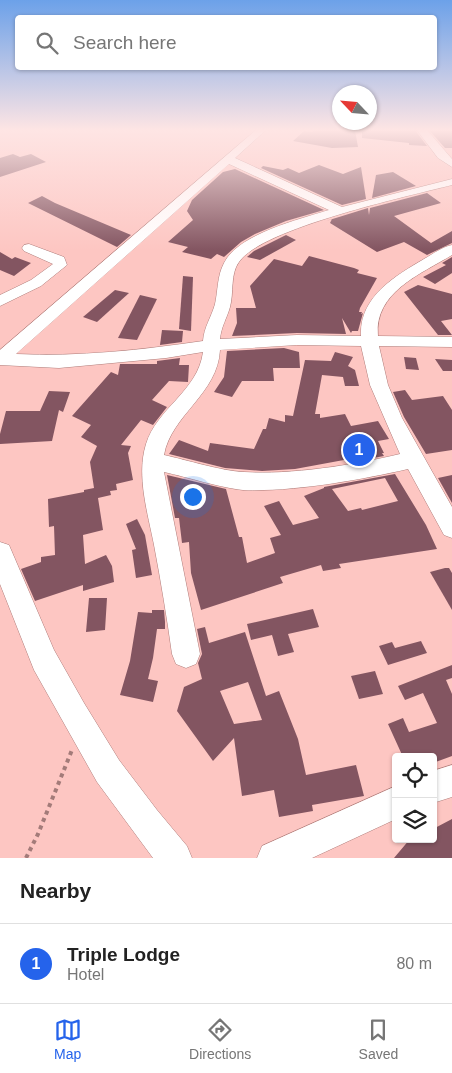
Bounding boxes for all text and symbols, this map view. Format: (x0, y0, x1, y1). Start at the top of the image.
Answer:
search box (15, 15, 437, 70)
icon: search (33, 29, 61, 57)
text: Search here (73, 32, 177, 53)
north arrow (332, 85, 377, 130)
pin: 1 (343, 431, 375, 469)
your location (180, 484, 206, 510)
map controls (392, 753, 437, 843)
button: locate (392, 753, 437, 798)
button: layers (392, 798, 437, 843)
text: Nearby (20, 879, 91, 902)
text: Triple Lodge (67, 944, 180, 965)
text: 1 (32, 955, 40, 972)
text: 80 m (396, 955, 432, 972)
text: Hotel (67, 966, 104, 983)
tab: Map (54, 1016, 82, 1062)
tab: Directions (189, 1016, 251, 1062)
tab: Saved (359, 1016, 398, 1062)

